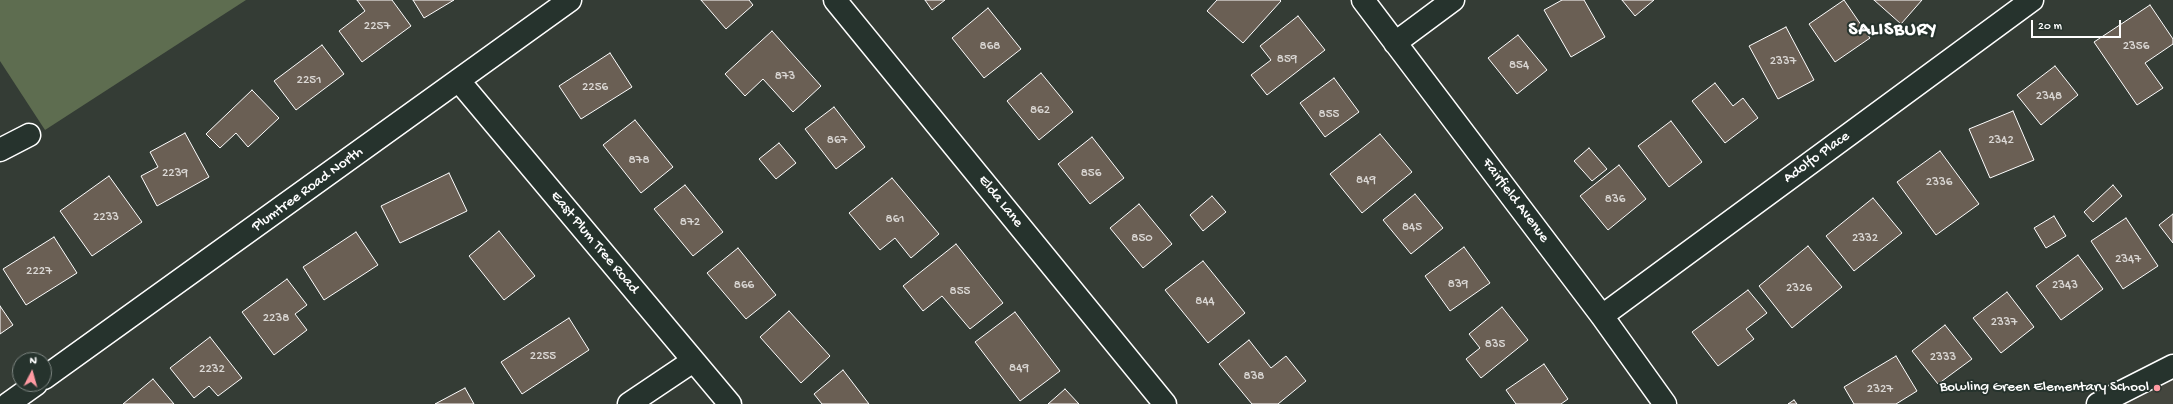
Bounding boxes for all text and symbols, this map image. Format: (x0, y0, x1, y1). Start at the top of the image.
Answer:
scale bar (2033, 12, 2123, 38)
house number: 2257 (364, 19, 390, 35)
district label: SALISBURY (1849, 20, 1937, 42)
text: 20 m (2038, 20, 2062, 34)
house number: 868 (980, 39, 1000, 55)
house number: 2356 (2123, 39, 2149, 55)
house number: 859 (1277, 52, 1297, 68)
house number: 2337 (1770, 54, 1796, 70)
house number: 854 (1509, 58, 1529, 74)
house number: 873 (775, 69, 795, 85)
house number: 2251 (297, 73, 321, 89)
house number: 2256 (582, 80, 608, 96)
house number: 2348 (2036, 89, 2062, 105)
house number: 862 (1030, 103, 1050, 119)
house number: 855 (1319, 107, 1339, 123)
street label: Adolfo Place (1780, 128, 1854, 188)
house number: 867 (827, 133, 847, 149)
house number: 2342 (1988, 133, 2014, 149)
street label: Plumtree Road North (249, 144, 367, 236)
house number: 878 (628, 153, 650, 169)
street label: Fairfield Avenue (1477, 155, 1553, 247)
house number: 2239 (162, 166, 188, 182)
house number: 856 (1081, 166, 1101, 182)
street label: Elda Lane (973, 172, 1027, 232)
house number: 849 (1356, 173, 1376, 189)
house number: 2336 (1926, 175, 1952, 191)
street label: East Plum Tree Road (546, 188, 642, 298)
house number: 836 (1605, 192, 1625, 208)
house number: 2233 (93, 210, 119, 226)
house number: 861 (886, 212, 904, 228)
house number: 872 (680, 215, 700, 231)
house number: 845 (1402, 220, 1422, 236)
house number: 850 (1131, 231, 1153, 247)
house number: 2332 (1852, 231, 1878, 247)
house number: 2347 (2115, 252, 2141, 268)
house number: 2227 (26, 264, 52, 280)
house number: 839 (1448, 277, 1468, 293)
house number: 866 (734, 278, 754, 294)
house number: 2343 (2052, 278, 2078, 294)
house number: 2326 (1786, 281, 1812, 297)
house number: 855 (950, 284, 970, 300)
house number: 844 (1195, 294, 1215, 310)
house number: 2238 (263, 311, 289, 327)
house number: 2337 (1991, 315, 2017, 331)
house number: 835 (1485, 337, 1505, 353)
house number: 2255 (530, 349, 556, 365)
house number: 2333 (1930, 350, 1956, 366)
north arrow (12, 352, 52, 392)
text: N (29, 355, 37, 367)
house number: 849 (1009, 361, 1029, 377)
house number: 2232 (199, 362, 225, 378)
house number: 838 (1244, 369, 1264, 385)
place label: Bowling Green Elementary School (1940, 379, 2149, 397)
house number: 2327 (1867, 382, 1893, 398)
marker: Bowling Green Elementary School (2152, 383, 2162, 393)

